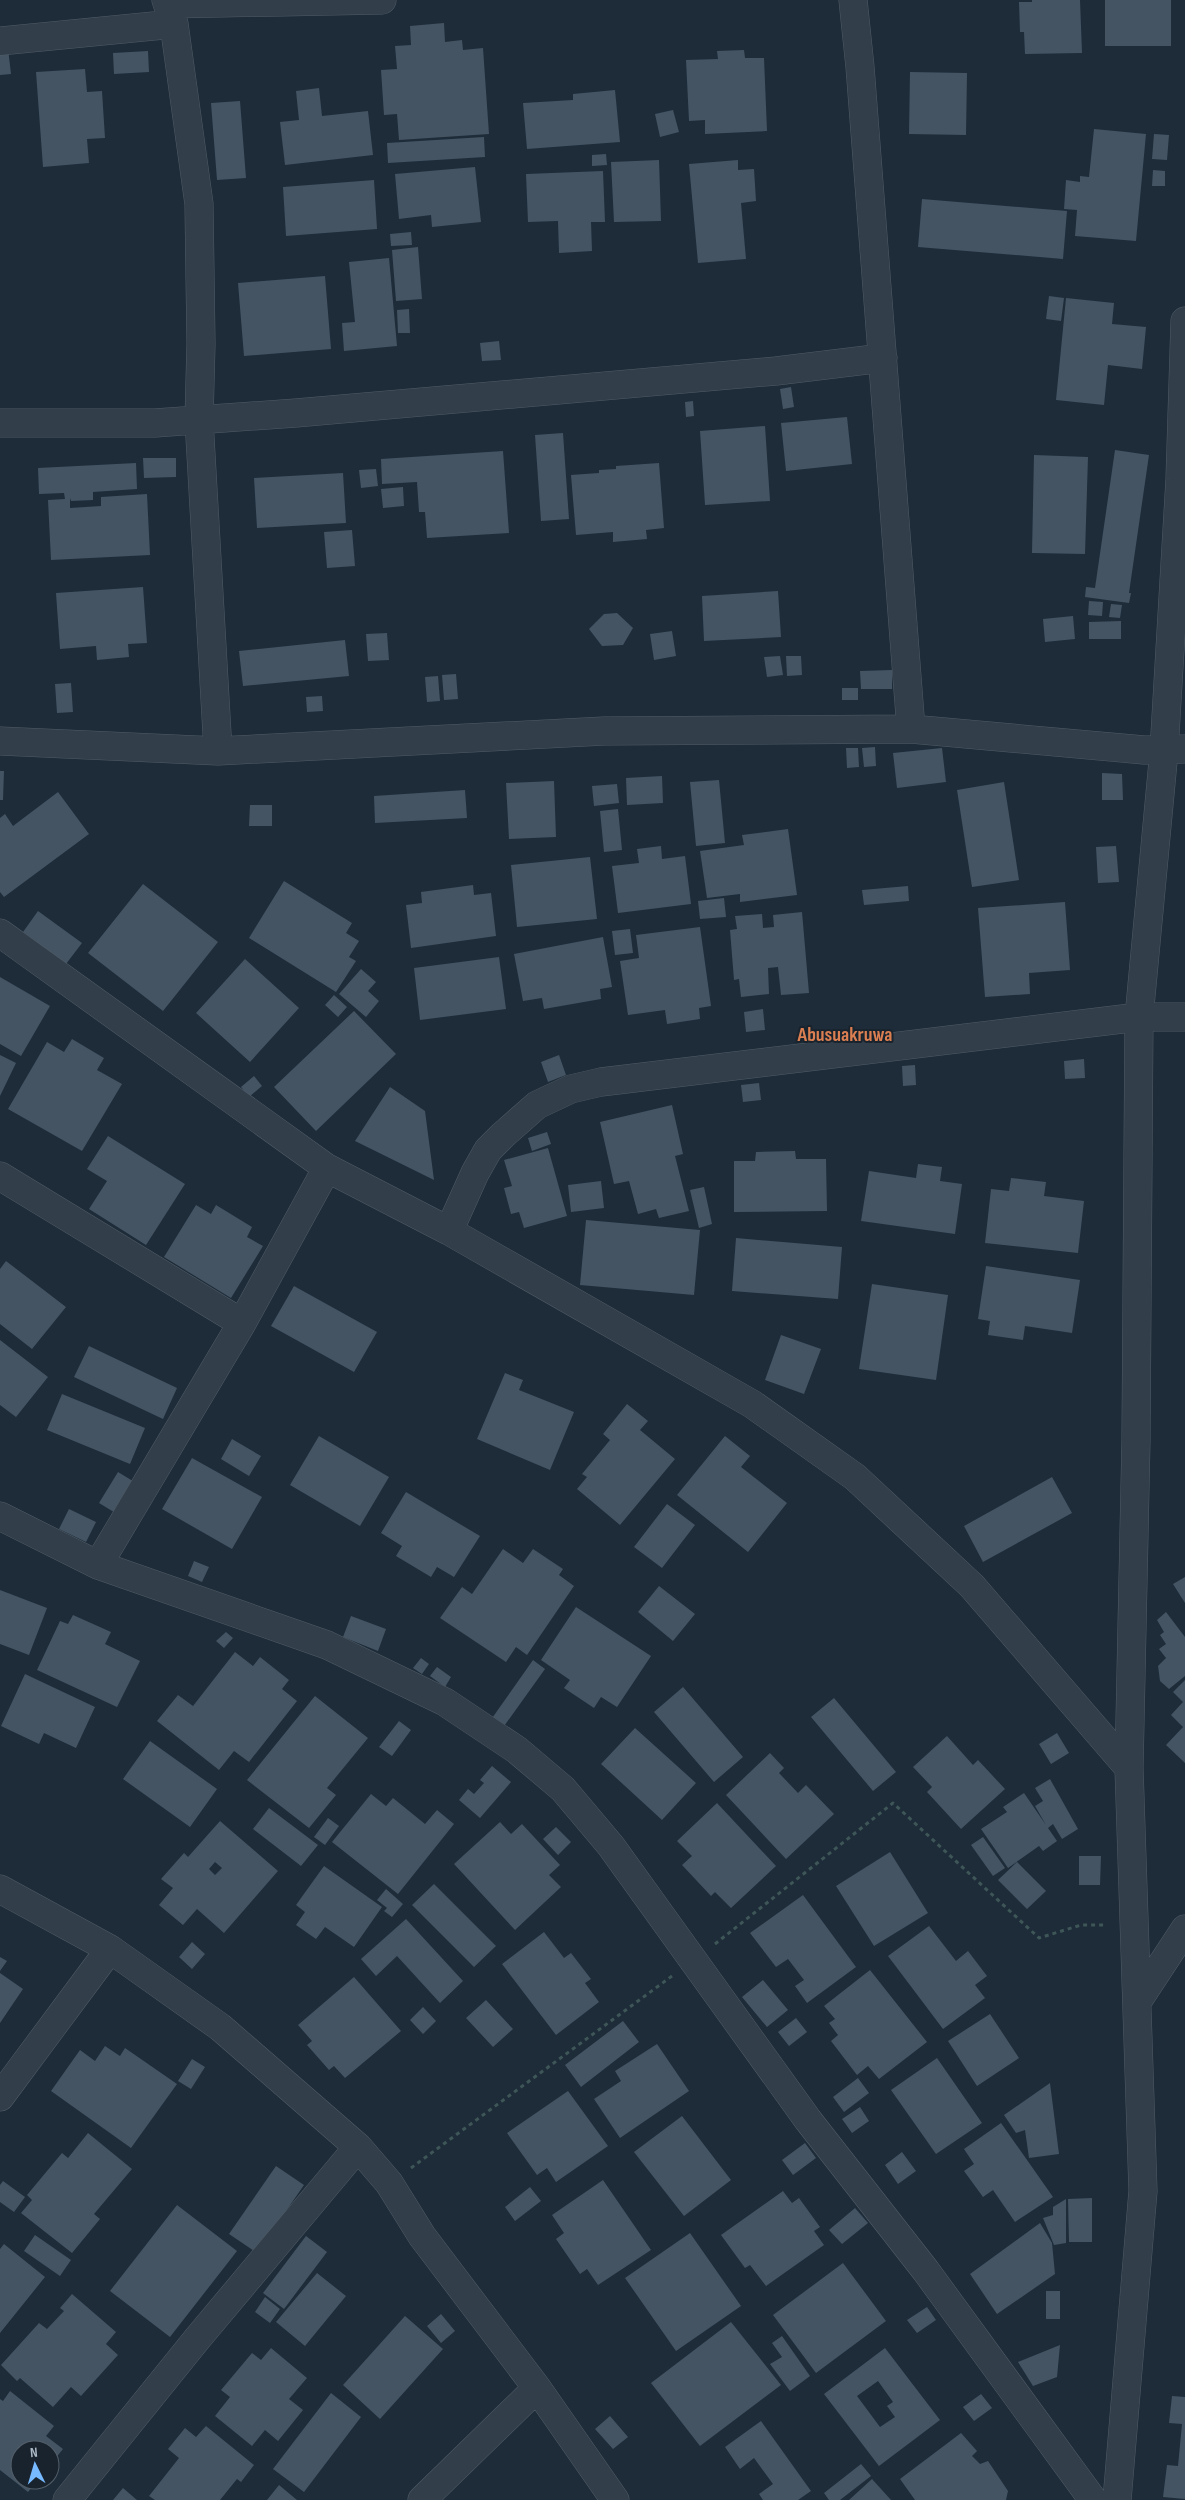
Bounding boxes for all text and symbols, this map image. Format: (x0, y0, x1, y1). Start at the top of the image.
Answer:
district label: Abusuakruwa (796, 1023, 893, 1047)
north arrow (10, 2440, 60, 2490)
text: N (29, 2444, 38, 2461)

